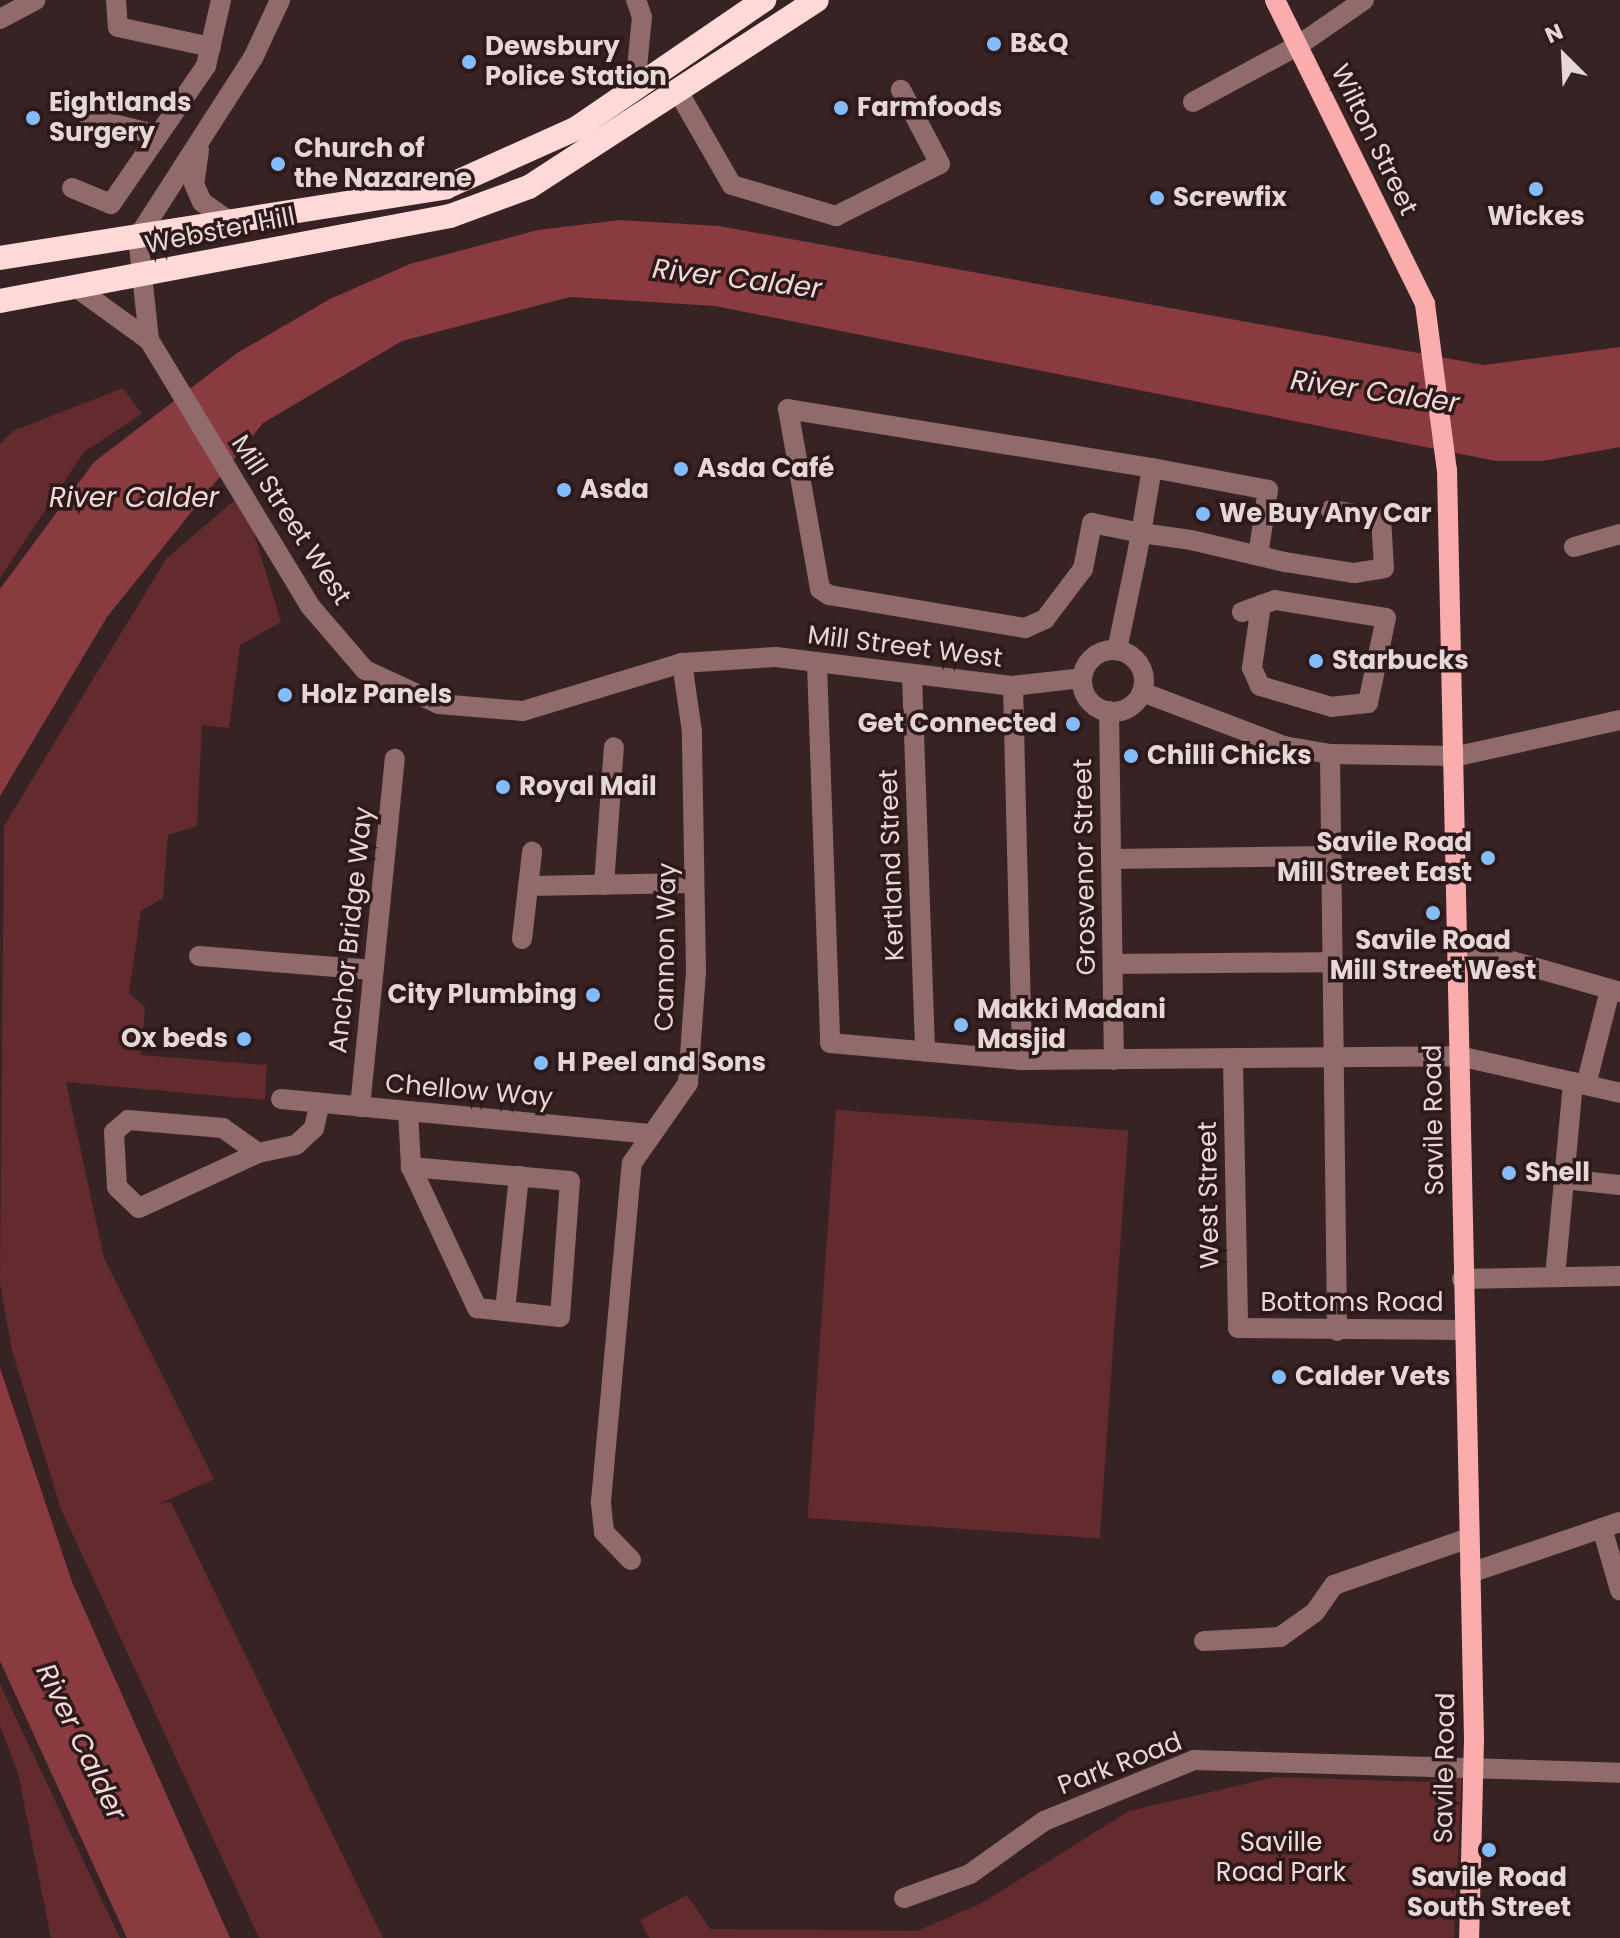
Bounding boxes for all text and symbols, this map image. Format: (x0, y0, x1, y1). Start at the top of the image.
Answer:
north arrow (1524, 16, 1604, 96)
text: N (1540, 16, 1568, 51)
place label: B&Q (1010, 28, 1068, 60)
place label: Dewsbury Police Station (485, 31, 667, 92)
marker: B&Q (985, 35, 1003, 53)
marker: Dewsbury Police Station (460, 53, 478, 71)
street label: Wilton Street (1324, 59, 1424, 221)
place label: Eightlands Surgery (49, 87, 191, 148)
place label: Farmfoods (857, 92, 1002, 124)
marker: Farmfoods (832, 99, 850, 117)
marker: Eightlands Surgery (24, 109, 42, 127)
place label: Church of the Nazarene (294, 133, 472, 194)
marker: Church of the Nazarene (269, 155, 287, 173)
marker: Wickes (1527, 180, 1545, 198)
place label: Screwfix (1173, 182, 1287, 214)
marker: Screwfix (1148, 189, 1166, 207)
street label: Webster Hill (142, 201, 298, 261)
place label: Wickes (1487, 201, 1585, 233)
water label: River Calder (651, 252, 823, 306)
water label: River Calder (1289, 364, 1461, 420)
street label: Mill Street West (225, 429, 357, 611)
place label: Asda Café (697, 453, 834, 485)
marker: Asda Café (672, 460, 690, 478)
place label: Asda (580, 474, 649, 506)
water label: River Calder (49, 481, 219, 515)
marker: Asda (555, 481, 573, 499)
place label: We Buy Any Car (1219, 498, 1432, 530)
marker: We Buy Any Car (1194, 505, 1212, 523)
street label: Mill Street West (806, 620, 1004, 674)
place label: Starbucks (1332, 645, 1469, 677)
marker: Starbucks (1307, 652, 1325, 670)
place label: Holz Panels (301, 679, 452, 711)
marker: Holz Panels (276, 686, 294, 704)
place label: Get Connected (858, 708, 1057, 740)
marker: Get Connected (1064, 715, 1082, 733)
place label: Chilli Chicks (1147, 740, 1312, 772)
marker: Chilli Chicks (1122, 747, 1140, 765)
street label: Grosvenor Street (1068, 758, 1102, 976)
street label: Kertland Street (873, 768, 911, 962)
place label: Royal Mail (519, 771, 657, 803)
marker: Royal Mail (494, 778, 512, 796)
street label: Anchor Bridge Way (323, 805, 379, 1055)
place label: Savile Road Mill Street East (1277, 827, 1472, 888)
marker: Savile Road Mill Street East (1479, 849, 1497, 867)
street label: Cannon Way (649, 862, 683, 1032)
marker: Savile Road Mill Street West (1424, 904, 1442, 922)
place label: Savile Road Mill Street West (1330, 925, 1536, 986)
place label: City Plumbing (388, 979, 577, 1011)
marker: City Plumbing (584, 986, 602, 1004)
place label: Makki Madani Masjid (977, 994, 1166, 1056)
marker: Makki Madani Masjid (952, 1016, 970, 1034)
place label: Ox beds (121, 1023, 228, 1055)
marker: Ox beds (235, 1030, 253, 1048)
street label: Savile Road (1417, 1044, 1451, 1196)
place label: H Peel and Sons (557, 1047, 766, 1079)
marker: H Peel and Sons (532, 1054, 550, 1072)
street label: Chellow Way (384, 1068, 554, 1114)
street label: West Street (1192, 1121, 1226, 1269)
place label: Shell (1525, 1157, 1590, 1189)
marker: Shell (1500, 1164, 1518, 1182)
street label: Bottoms Road (1260, 1287, 1444, 1319)
place label: Calder Vets (1295, 1361, 1451, 1393)
marker: Calder Vets (1270, 1368, 1288, 1386)
water label: River Calder (29, 1658, 133, 1826)
street label: Savile Road (1428, 1692, 1462, 1844)
street label: Park Road (1054, 1726, 1186, 1802)
park label: Saville Road Park (1216, 1827, 1346, 1888)
marker: Savile Road South Street (1480, 1841, 1498, 1859)
place label: Savile Road South Street (1407, 1862, 1571, 1924)

